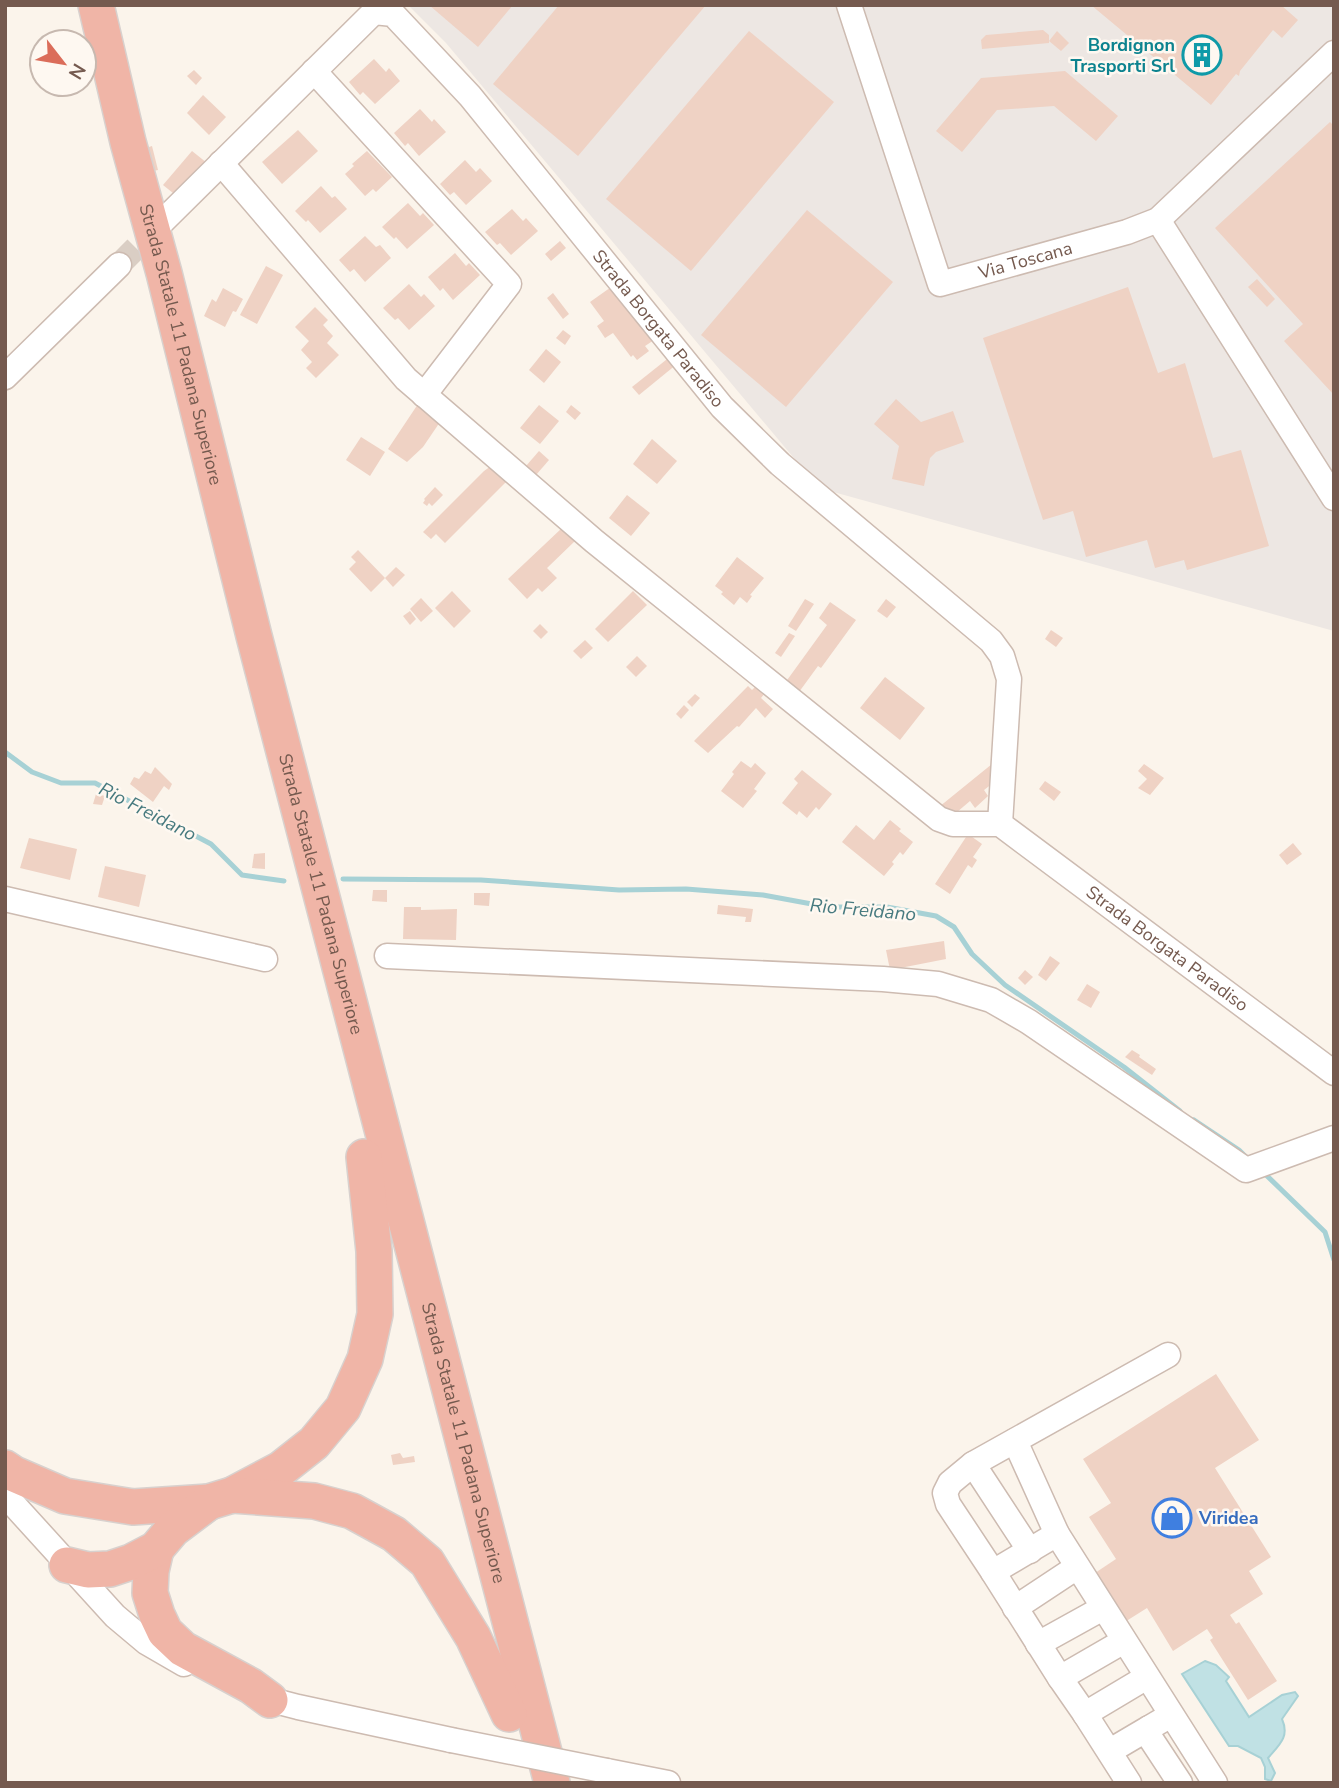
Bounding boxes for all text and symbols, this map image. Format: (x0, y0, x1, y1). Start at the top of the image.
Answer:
north arrow (28, 28, 98, 98)
place label: Bordignon Trasporti Srl (1070, 33, 1175, 78)
building icon: Bordignon Trasporti Srl (1181, 34, 1223, 76)
text: N (62, 58, 92, 84)
street label: Strada Statale 11 Padana Superiore (134, 201, 228, 488)
street label: Via Toscana (975, 236, 1075, 285)
street label: Strada Borgata Paradiso (587, 245, 730, 413)
street label: Strada Statale 11 Padana Superiore (273, 751, 369, 1037)
water label: Rio Freidano (94, 776, 201, 848)
street label: Strada Borgata Paradiso (1081, 880, 1253, 1017)
water label: Rio Freidano (809, 892, 917, 928)
street label: Strada Statale 11 Padana Superiore (416, 1300, 512, 1586)
shop icon: Viridea (1151, 1497, 1193, 1539)
place label: Viridea (1198, 1506, 1258, 1530)

